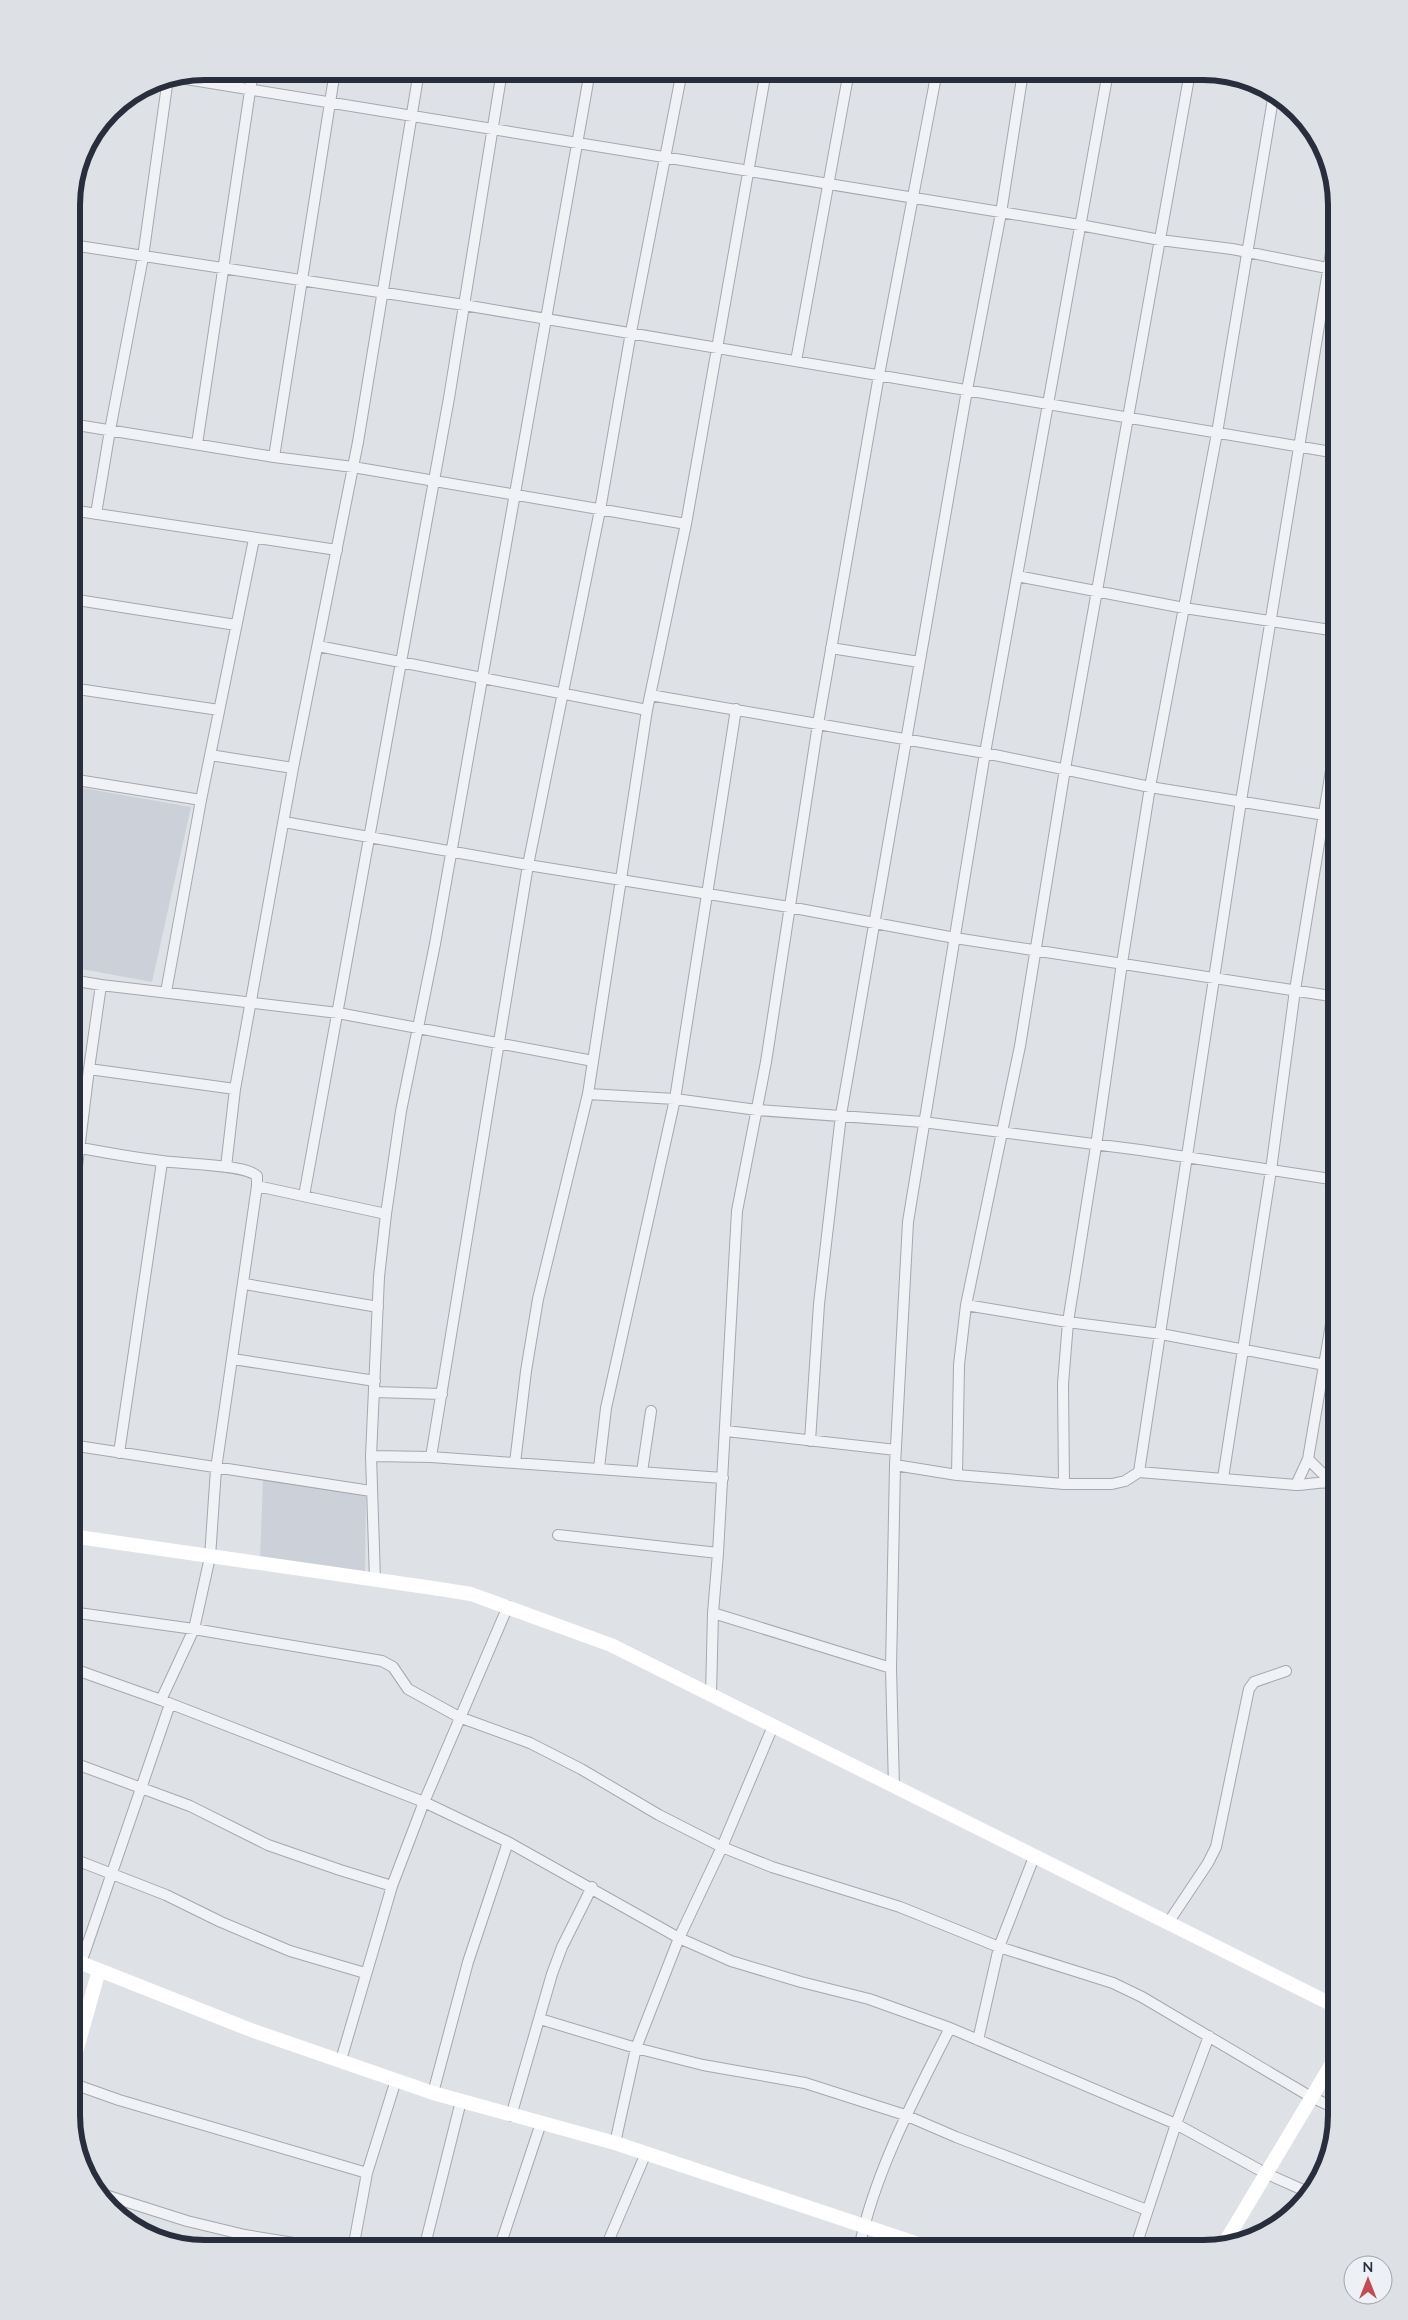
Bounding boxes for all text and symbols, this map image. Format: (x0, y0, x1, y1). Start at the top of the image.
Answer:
north arrow (1343, 2255, 1393, 2305)
text: N (1363, 2258, 1373, 2275)

